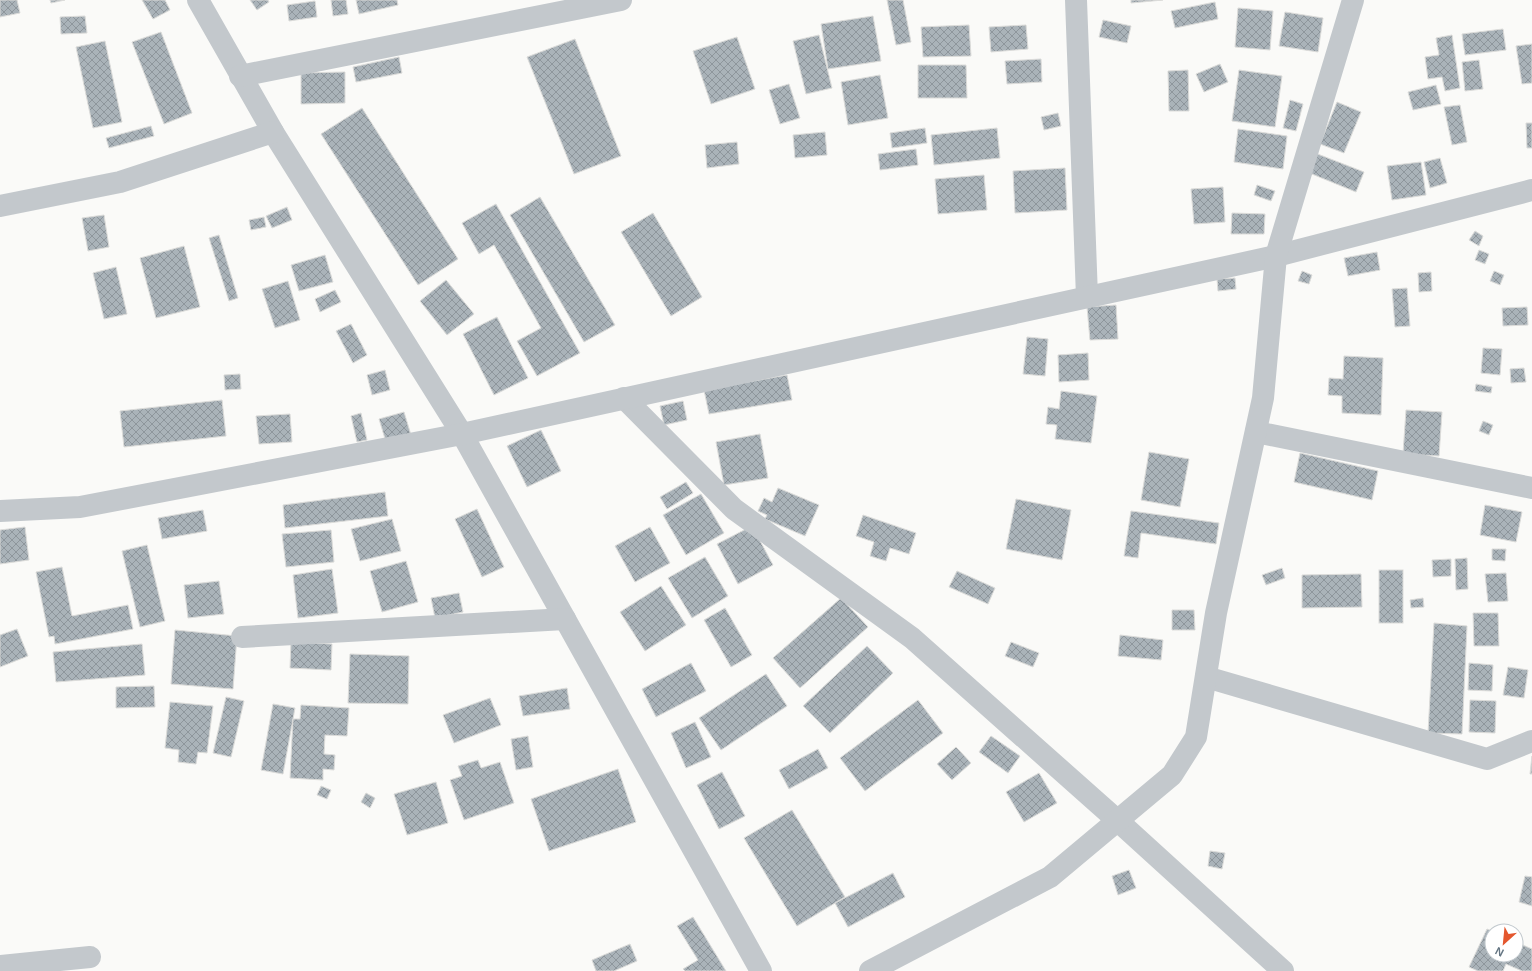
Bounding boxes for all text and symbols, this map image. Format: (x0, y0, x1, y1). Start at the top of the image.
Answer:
north arrow (1484, 923, 1524, 963)
text: N (1493, 945, 1506, 959)

